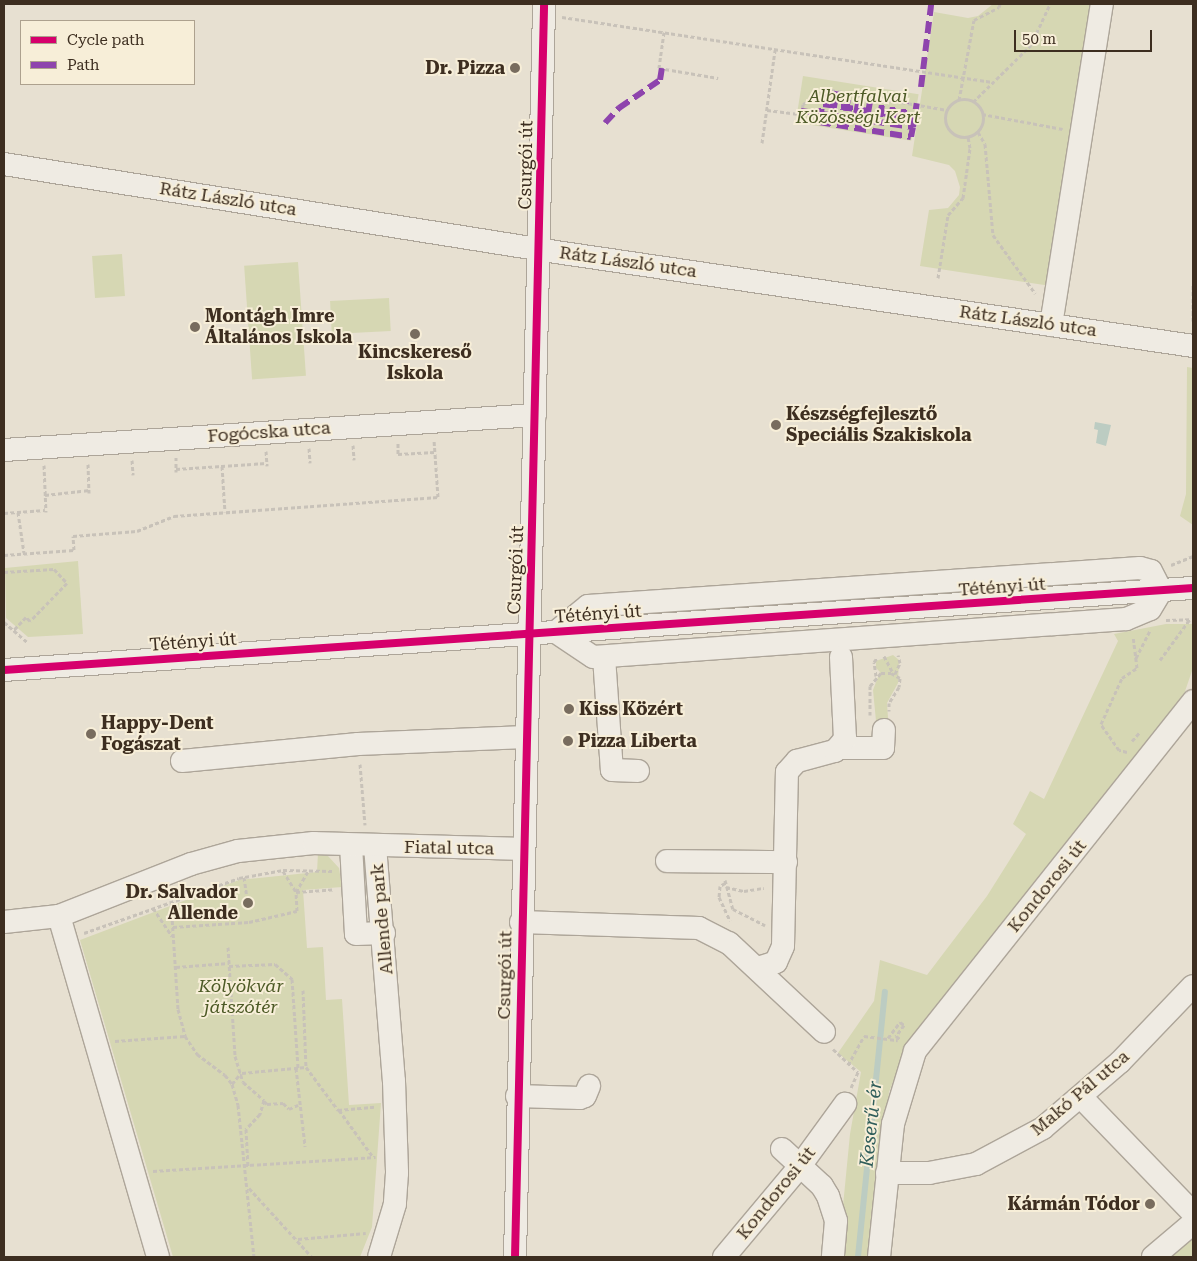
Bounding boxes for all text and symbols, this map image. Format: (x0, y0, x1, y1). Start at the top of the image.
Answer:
legend (20, 20, 195, 85)
scale bar (1017, 20, 1154, 52)
text: 50 m (1022, 30, 1056, 48)
text: Cycle path (67, 31, 144, 49)
text: Path (67, 56, 100, 74)
place label: Dr. Pizza (425, 57, 505, 79)
marker: Dr. Pizza (509, 62, 521, 74)
park label: Albertfalvai Közösségi Kert (796, 86, 920, 128)
street label: Csurgói út (514, 120, 538, 210)
street label: Rátz László utca (158, 178, 298, 220)
street label: Rátz László utca (558, 242, 698, 282)
street label: Rátz László utca (958, 301, 1098, 341)
place label: Montágh Imre Általános Iskola (205, 306, 352, 348)
marker: Montágh Imre Általános Iskola (189, 321, 201, 333)
marker: Kincskereső Iskola (409, 328, 421, 340)
place label: Kincskereső Iskola (358, 342, 472, 384)
place label: Készségfejlesztő Speciális Szakiskola (786, 404, 972, 446)
street label: Fogócska utca (207, 417, 331, 447)
marker: Készségfejlesztő Speciális Szakiskola (770, 419, 782, 431)
street label: Csurgói út (504, 525, 528, 615)
street label: Tétényi út (958, 573, 1046, 601)
street label: Tétényi út (554, 600, 642, 628)
street label: Tétényi út (149, 628, 237, 656)
place label: Kiss Közért (579, 698, 683, 720)
marker: Kiss Közért (563, 703, 575, 715)
place label: Happy-Dent Fogászat (101, 713, 214, 756)
marker: Happy-Dent Fogászat (85, 728, 97, 740)
place label: Pizza Liberta (578, 730, 697, 752)
marker: Pizza Liberta (562, 735, 574, 747)
street label: Kondorosi út (1003, 835, 1091, 937)
street label: Fiatal utca (404, 836, 494, 860)
street label: Allende park (366, 862, 398, 976)
place label: Dr. Salvador Allende (125, 882, 238, 924)
marker: Dr. Salvador Allende (242, 897, 254, 909)
street label: Csurgói út (493, 930, 517, 1020)
park label: Kölyökvár játszótér (198, 976, 284, 1019)
street label: Makó Pál utca (1026, 1046, 1134, 1140)
water label: Keserű-ér (855, 1080, 887, 1168)
street label: Kondorosi út (732, 1142, 820, 1244)
place label: Kármán Tódor (1007, 1193, 1140, 1215)
marker: Kármán Tódor (1144, 1198, 1156, 1210)

